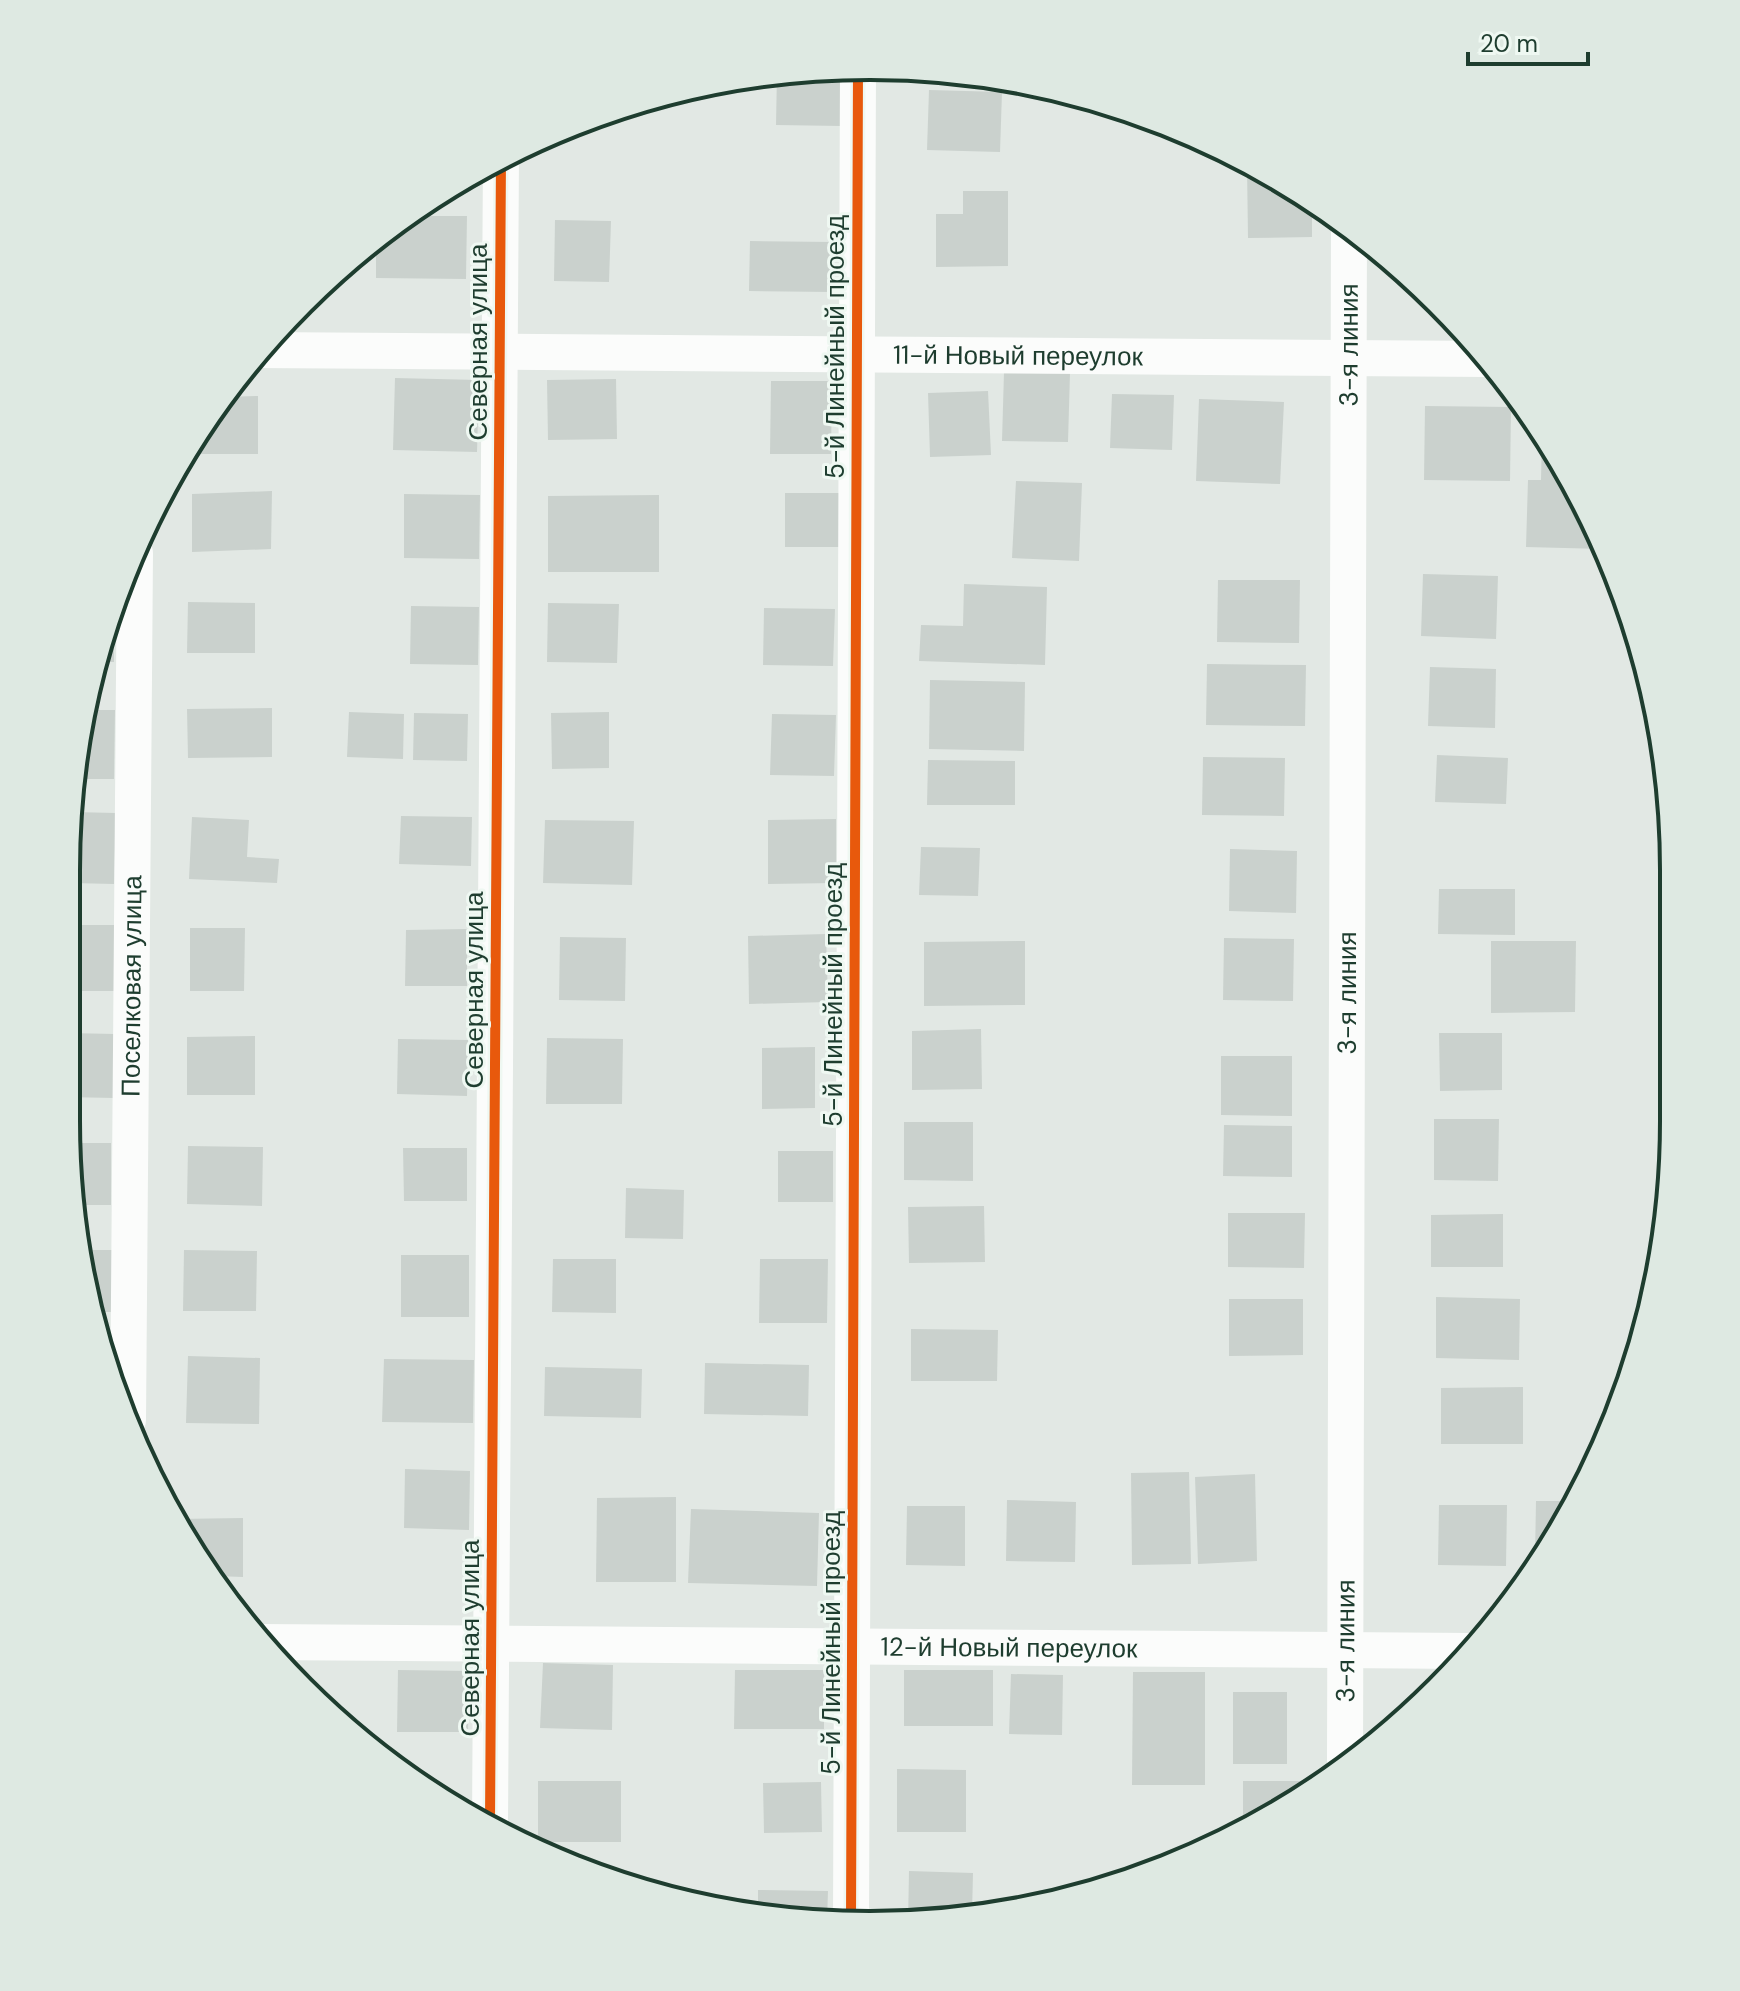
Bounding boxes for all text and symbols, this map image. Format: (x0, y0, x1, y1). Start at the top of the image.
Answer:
scale bar (1468, 16, 1588, 66)
text: 20 m (1480, 28, 1538, 59)
street label: 5-й Линейный проезд (818, 215, 852, 479)
street label: Северная улица (461, 243, 495, 440)
street label: 3-я линия (1332, 283, 1366, 407)
street label: 11-й Новый переулок (893, 338, 1144, 373)
street label: 5-й Линейный проезд (816, 863, 850, 1127)
street label: Поселковая улица (114, 875, 149, 1097)
street label: Северная улица (457, 891, 491, 1088)
street label: 3-я линия (1330, 931, 1364, 1055)
street label: 5-й Линейный проезд (814, 1511, 848, 1775)
street label: Северная улица (453, 1539, 487, 1736)
street label: 3-я линия (1328, 1579, 1362, 1703)
street label: 12-й Новый переулок (880, 1630, 1138, 1666)

